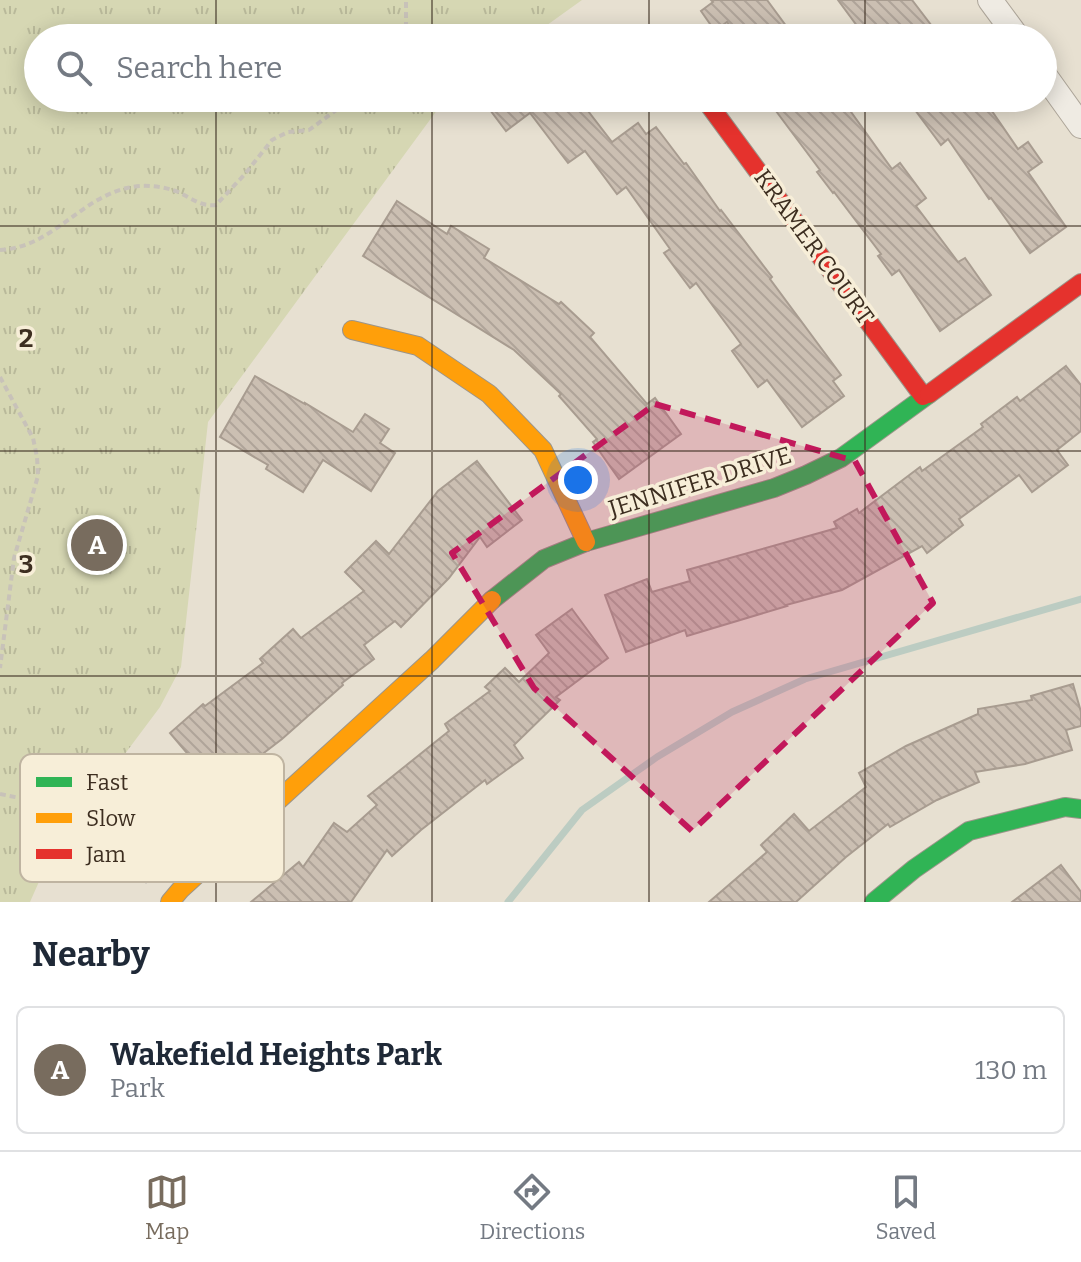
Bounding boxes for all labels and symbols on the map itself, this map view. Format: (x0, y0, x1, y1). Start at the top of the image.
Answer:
street label: KRAMER COURT (748, 164, 880, 330)
text: 2 (19, 323, 33, 354)
street label: JENNIFER DRIVE (604, 441, 795, 523)
your location (558, 460, 598, 500)
pin: A (71, 515, 123, 575)
text: 3 (19, 549, 33, 580)
legend (20, 754, 284, 882)
text: Fast (86, 769, 128, 796)
text: Slow (86, 805, 136, 832)
text: Jam (85, 841, 126, 868)

